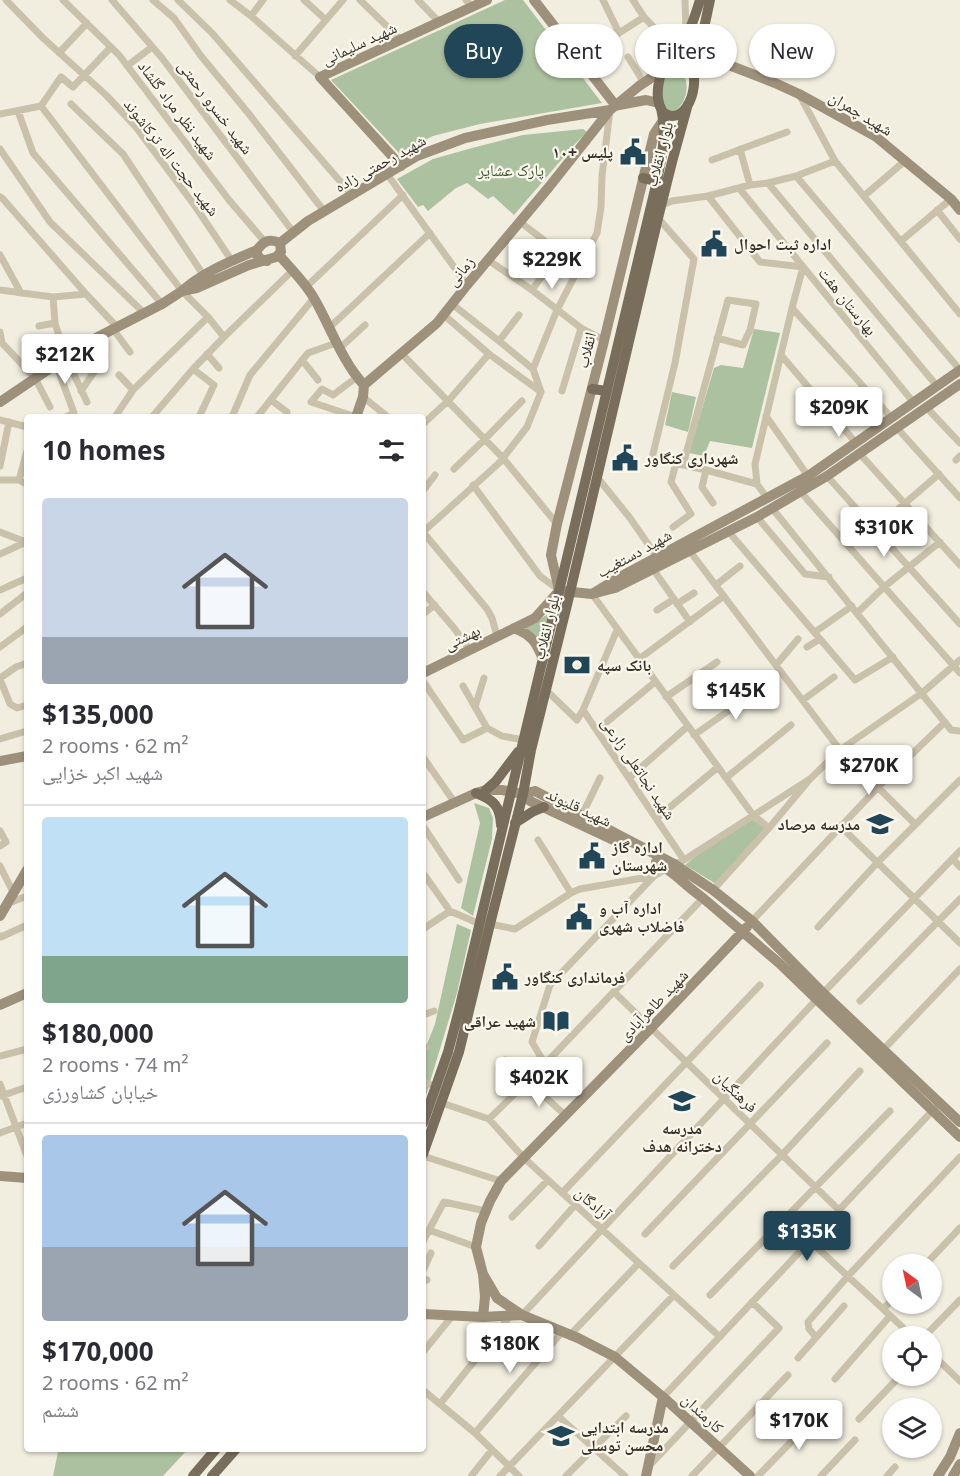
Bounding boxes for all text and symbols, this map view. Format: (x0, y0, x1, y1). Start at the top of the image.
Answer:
street label: شهید سلیمانی (318, 16, 400, 70)
chip: Buy (444, 24, 523, 78)
chip: Rent (535, 24, 623, 78)
chip: Filters (635, 24, 737, 78)
chip: New (749, 24, 835, 78)
street label: شهید خسرو رحمتی (173, 55, 259, 159)
street label: شهید نظر مراد گلشاد (133, 56, 223, 164)
street label: شهید چمران (825, 85, 897, 141)
street label: شهید حجت اله ترکاشوند (119, 94, 225, 220)
street label: بلوار انقلاب (640, 119, 678, 189)
street label: شهید رحمتی زاده (330, 129, 430, 197)
public building icon: پلیس +۱۰ (618, 137, 648, 167)
place label: پلیس +۱۰ (552, 141, 613, 163)
park label: پارک عشایر (477, 159, 544, 181)
public building icon: اداره ثبت احوال (699, 229, 729, 259)
place label: اداره ثبت احوال (734, 233, 832, 255)
pin: $229K (510, 239, 594, 290)
text: $229K (522, 245, 582, 272)
street label: زمانی (441, 251, 479, 291)
street label: بهارستان هفت (814, 262, 882, 340)
street label: انقلاب (571, 330, 601, 370)
pin: $212K (23, 334, 107, 385)
text: $212K (35, 340, 95, 367)
pin: $209K (797, 387, 881, 438)
text: $209K (809, 393, 869, 420)
text: 10 homes (42, 432, 166, 468)
icon: filters (375, 434, 408, 467)
public building icon: شهرداری کنگاور (610, 443, 640, 473)
place label: شهرداری کنگاور (644, 447, 739, 469)
pin: $310K (842, 507, 926, 558)
text: $310K (854, 513, 914, 540)
street label: شهید دستغیب (593, 523, 675, 583)
icon: home (171, 537, 279, 645)
street label: بلوار انقلاب (527, 592, 565, 662)
street label: بهشتی (440, 619, 484, 655)
bank icon: بانک سپه (562, 650, 592, 680)
place label: بانک سپه (597, 654, 651, 676)
pin: $145K (694, 670, 778, 721)
text: $145K (706, 676, 766, 703)
text: $135,000 (42, 696, 154, 732)
street label: شهید نجاتعلی زارعی (596, 712, 682, 824)
text: 2 rooms · 62 m² (42, 732, 189, 759)
pin: $270K (827, 745, 911, 796)
text: $270K (839, 751, 899, 778)
text: شهید اکبر خزایی (42, 759, 163, 786)
street label: شهید قلیوند (543, 782, 615, 832)
school or university icon: مدرسه مرصاد (865, 809, 895, 839)
place label: مدرسه مرصاد (778, 813, 860, 835)
place label: اداره گاز شهرستان (611, 836, 667, 876)
public building icon: اداره گاز شهرستان (577, 841, 607, 871)
icon: home (171, 856, 279, 964)
place label: اداره آب و فاضلاب شهری (599, 897, 685, 937)
public building icon: اداره آب و فاضلاب شهری (564, 902, 594, 932)
public building icon: فرمانداری کنگاور (490, 962, 520, 992)
street label: شهید طاهرآبادی (613, 964, 693, 1046)
place label: فرمانداری کنگاور (524, 966, 625, 988)
library icon: شهید عراقی (541, 1006, 571, 1036)
place label: شهید عراقی (464, 1010, 536, 1032)
text: $180,000 (42, 1015, 154, 1051)
text: 2 rooms · 74 m² (42, 1051, 189, 1078)
pin: $402K (497, 1057, 581, 1108)
text: $402K (509, 1063, 569, 1090)
street label: فرهنگیان (709, 1065, 763, 1117)
text: خیابان کشاورزی (42, 1078, 158, 1105)
school or university icon: مدرسه دخترانه هدف (667, 1086, 697, 1116)
place label: مدرسه دخترانه هدف (642, 1117, 722, 1157)
icon: home (171, 1174, 279, 1282)
street label: آزادگان (571, 1181, 616, 1225)
pin: $135K (765, 1211, 849, 1262)
text: $135K (777, 1217, 837, 1244)
north arrow (882, 1254, 942, 1314)
map controls (882, 1254, 942, 1458)
pin: $180K (468, 1323, 552, 1374)
button: locate (882, 1326, 942, 1386)
text: $180K (480, 1329, 540, 1356)
text: $170,000 (42, 1333, 154, 1369)
text: 2 rooms · 62 m² (42, 1369, 189, 1396)
street label: کارمندان (677, 1388, 729, 1438)
text: ششم (42, 1396, 79, 1423)
button: layers (882, 1398, 942, 1458)
pin: $170K (757, 1400, 841, 1451)
text: $170K (769, 1406, 829, 1433)
place label: مدرسه ابتدایی محسن توسلی (581, 1416, 669, 1456)
school or university icon: مدرسه ابتدایی محسن توسلی (546, 1421, 576, 1451)

